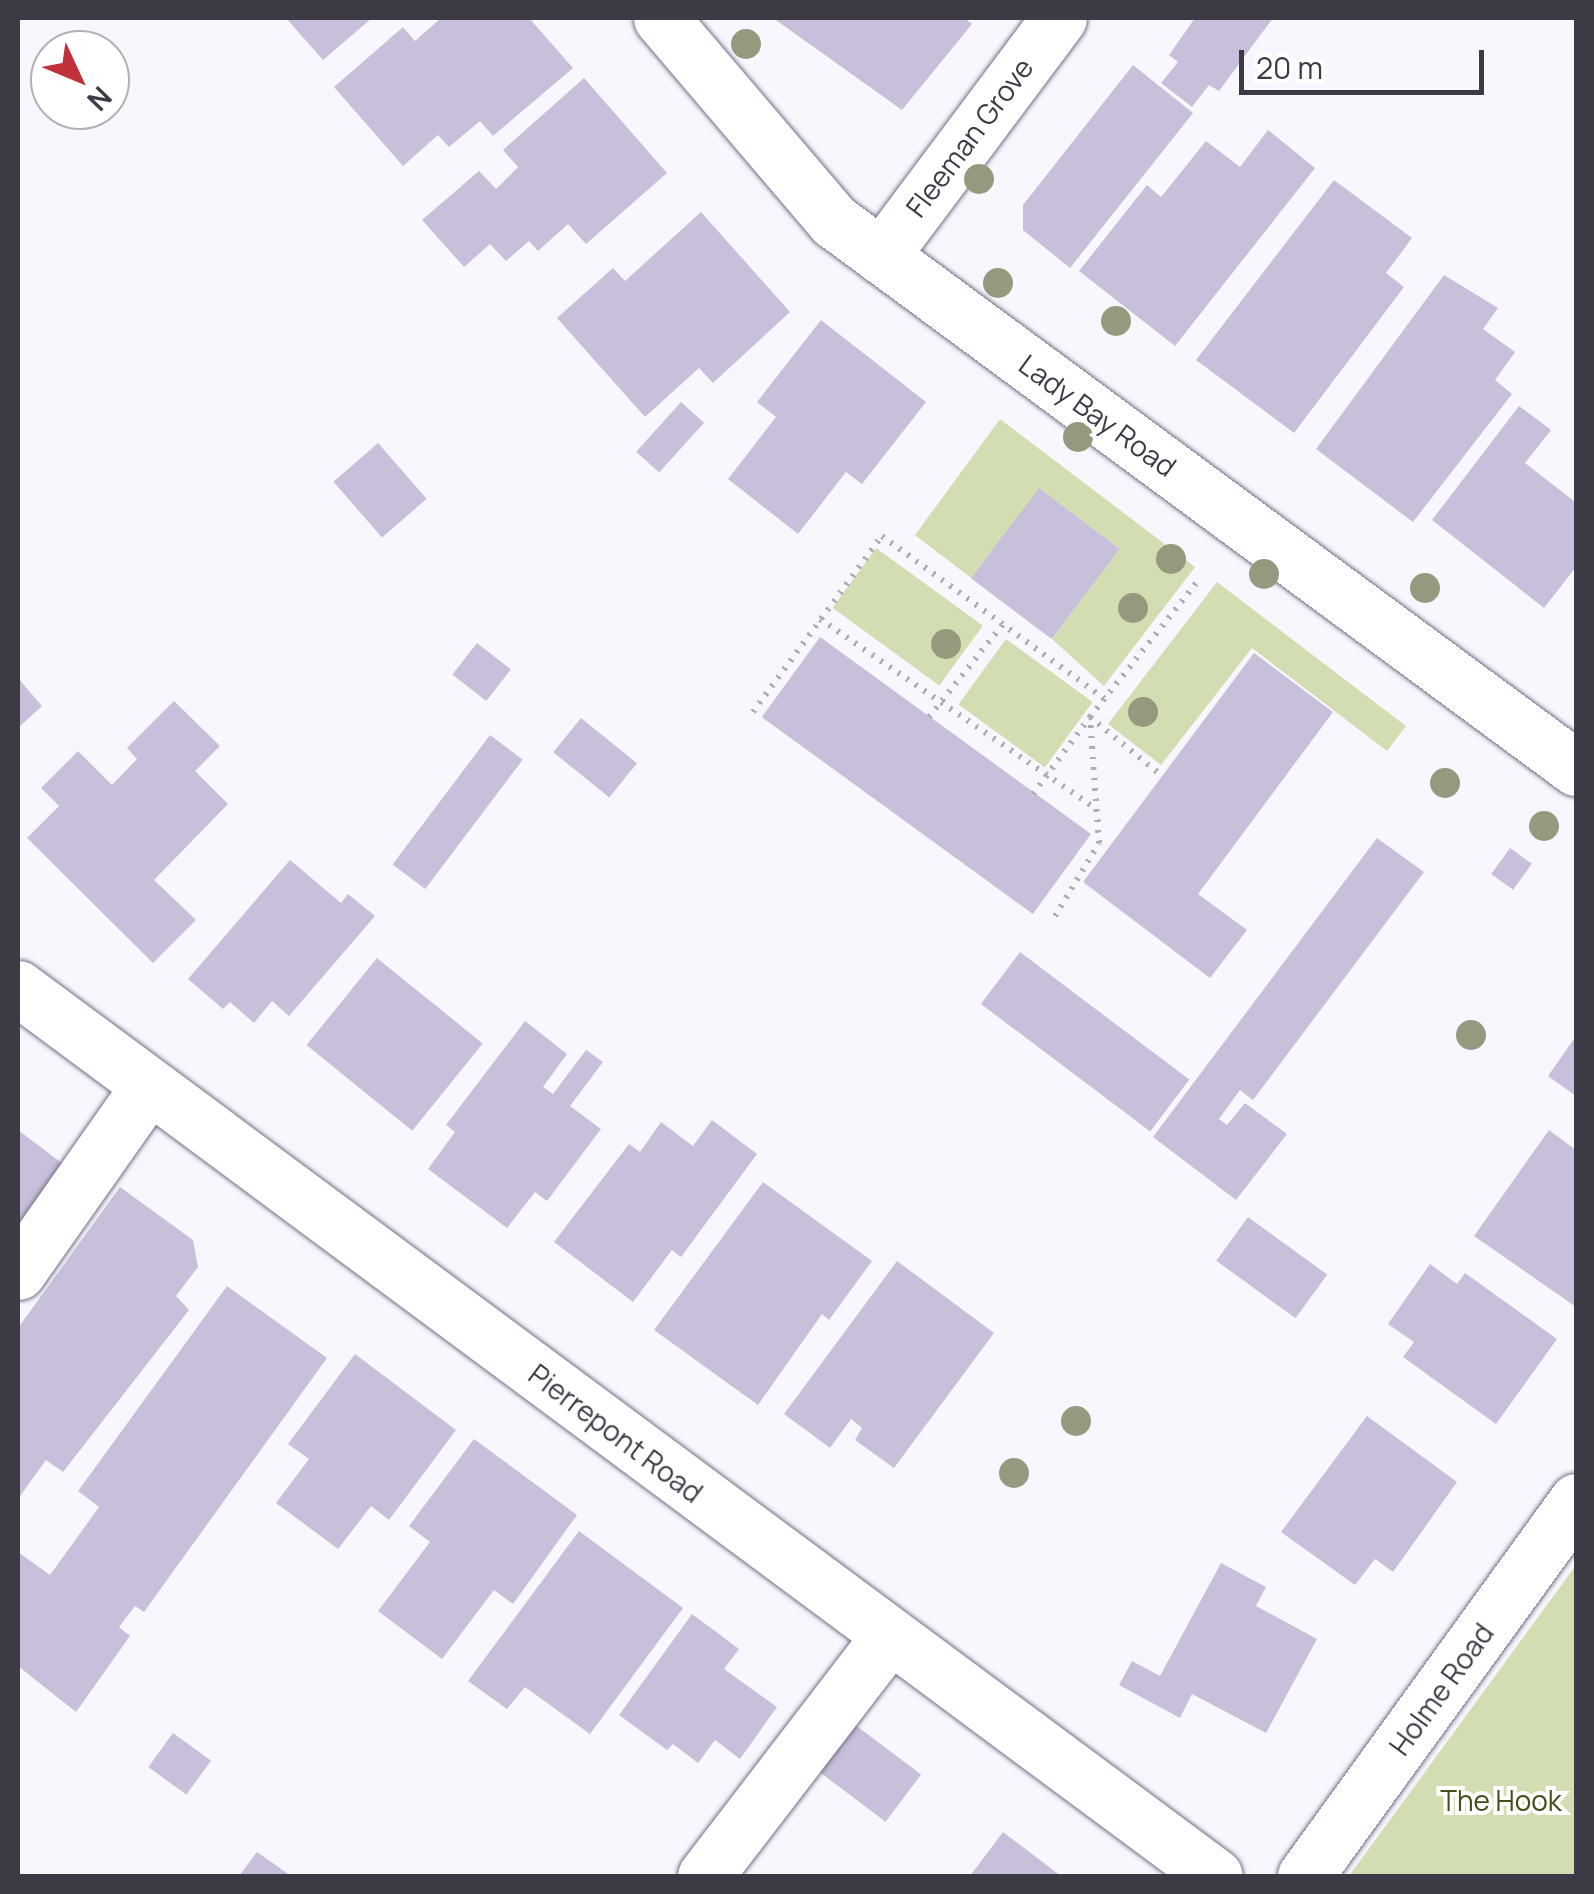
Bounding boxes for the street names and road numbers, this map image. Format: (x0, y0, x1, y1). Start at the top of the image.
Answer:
street label: Fleeman Grove (898, 51, 1040, 223)
street label: Lady Bay Road (1013, 347, 1183, 483)
street label: Pierrepont Road (523, 1357, 709, 1509)
street label: Holme Road (1382, 1617, 1500, 1761)

